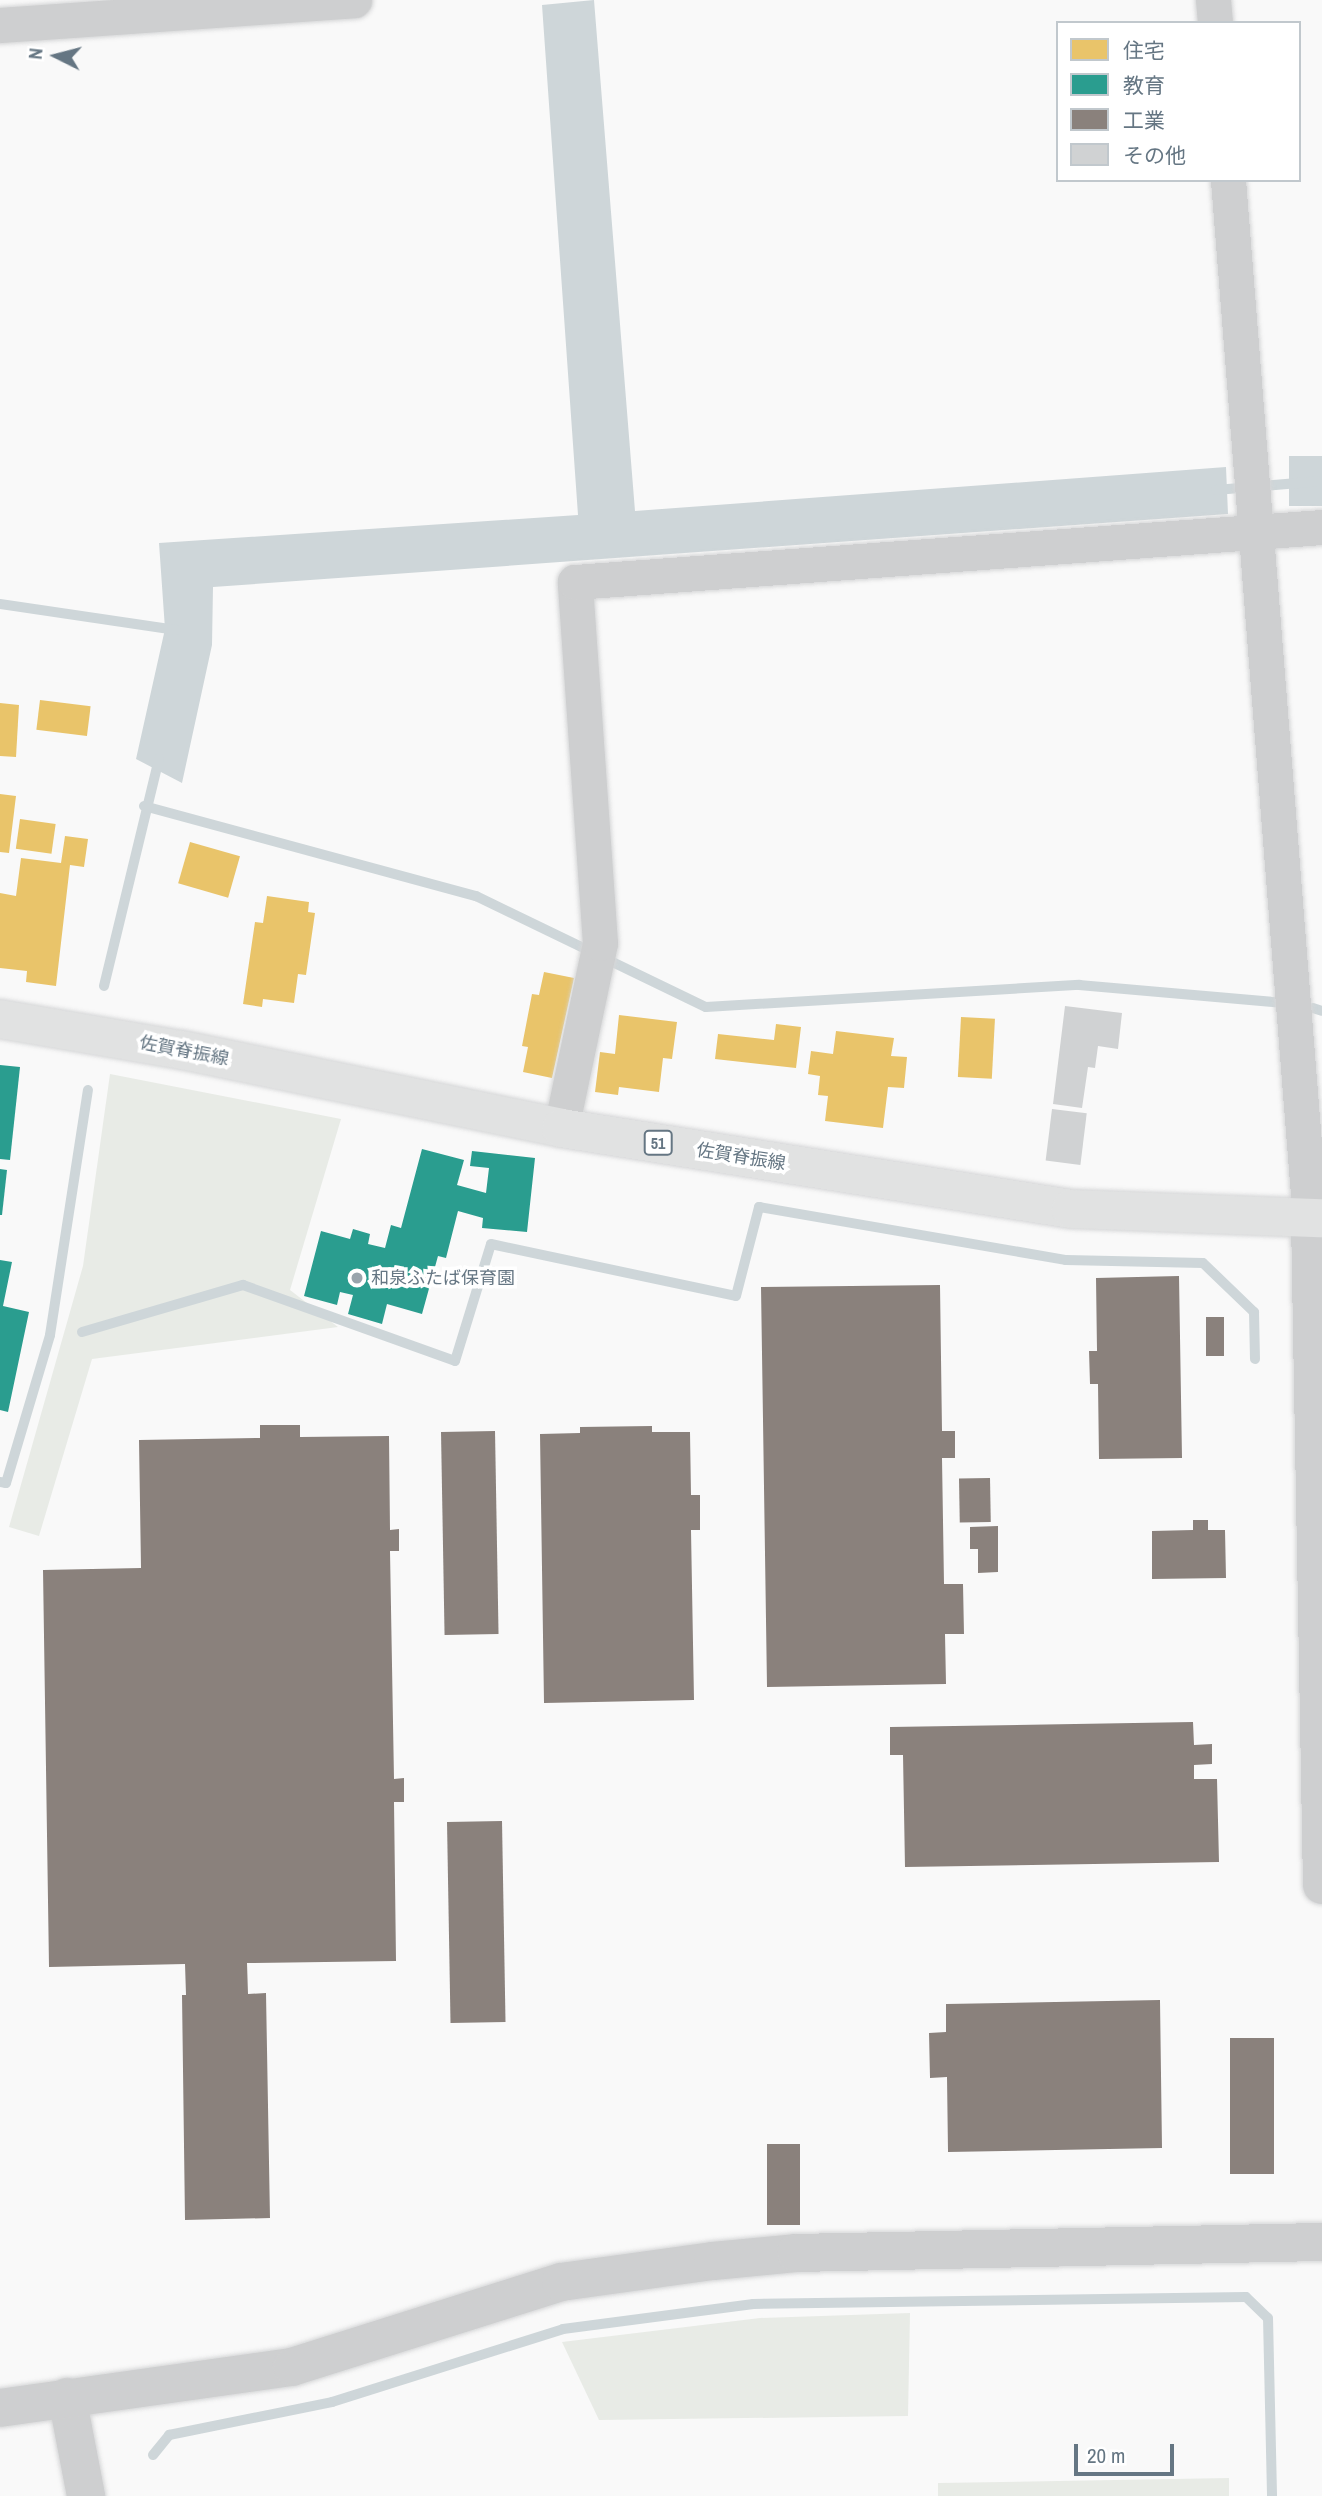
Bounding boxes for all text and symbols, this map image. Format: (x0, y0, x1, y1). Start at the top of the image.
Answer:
north arrow (21, 21, 91, 91)
legend (1056, 21, 1301, 182)
text: 住宅 (1123, 36, 1165, 65)
text: N (22, 47, 49, 61)
text: 教育 (1123, 71, 1165, 100)
text: 工業 (1123, 106, 1165, 135)
text: その他 (1123, 141, 1186, 170)
street label: 佐賀脊振線 (138, 1032, 230, 1070)
road number: 51 (642, 1130, 674, 1156)
street label: 佐賀脊振線 (695, 1139, 787, 1175)
place label: 和泉ふたば保育園 (371, 1267, 515, 1289)
marker: 和泉ふたば保育園 (349, 1270, 365, 1286)
scale bar (1077, 2430, 1177, 2474)
text: 20 m (1087, 2441, 1125, 2470)

